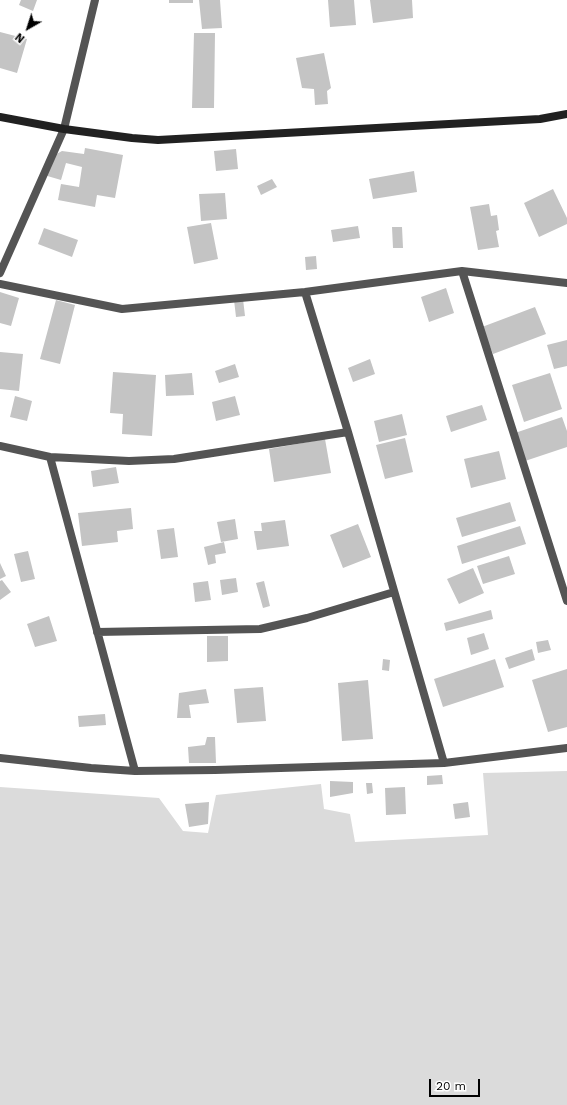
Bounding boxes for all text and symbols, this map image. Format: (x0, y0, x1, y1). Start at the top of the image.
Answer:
north arrow (8, 8, 48, 48)
text: N (13, 30, 27, 45)
scale bar (431, 1071, 482, 1097)
text: 20 m (436, 1079, 466, 1093)

